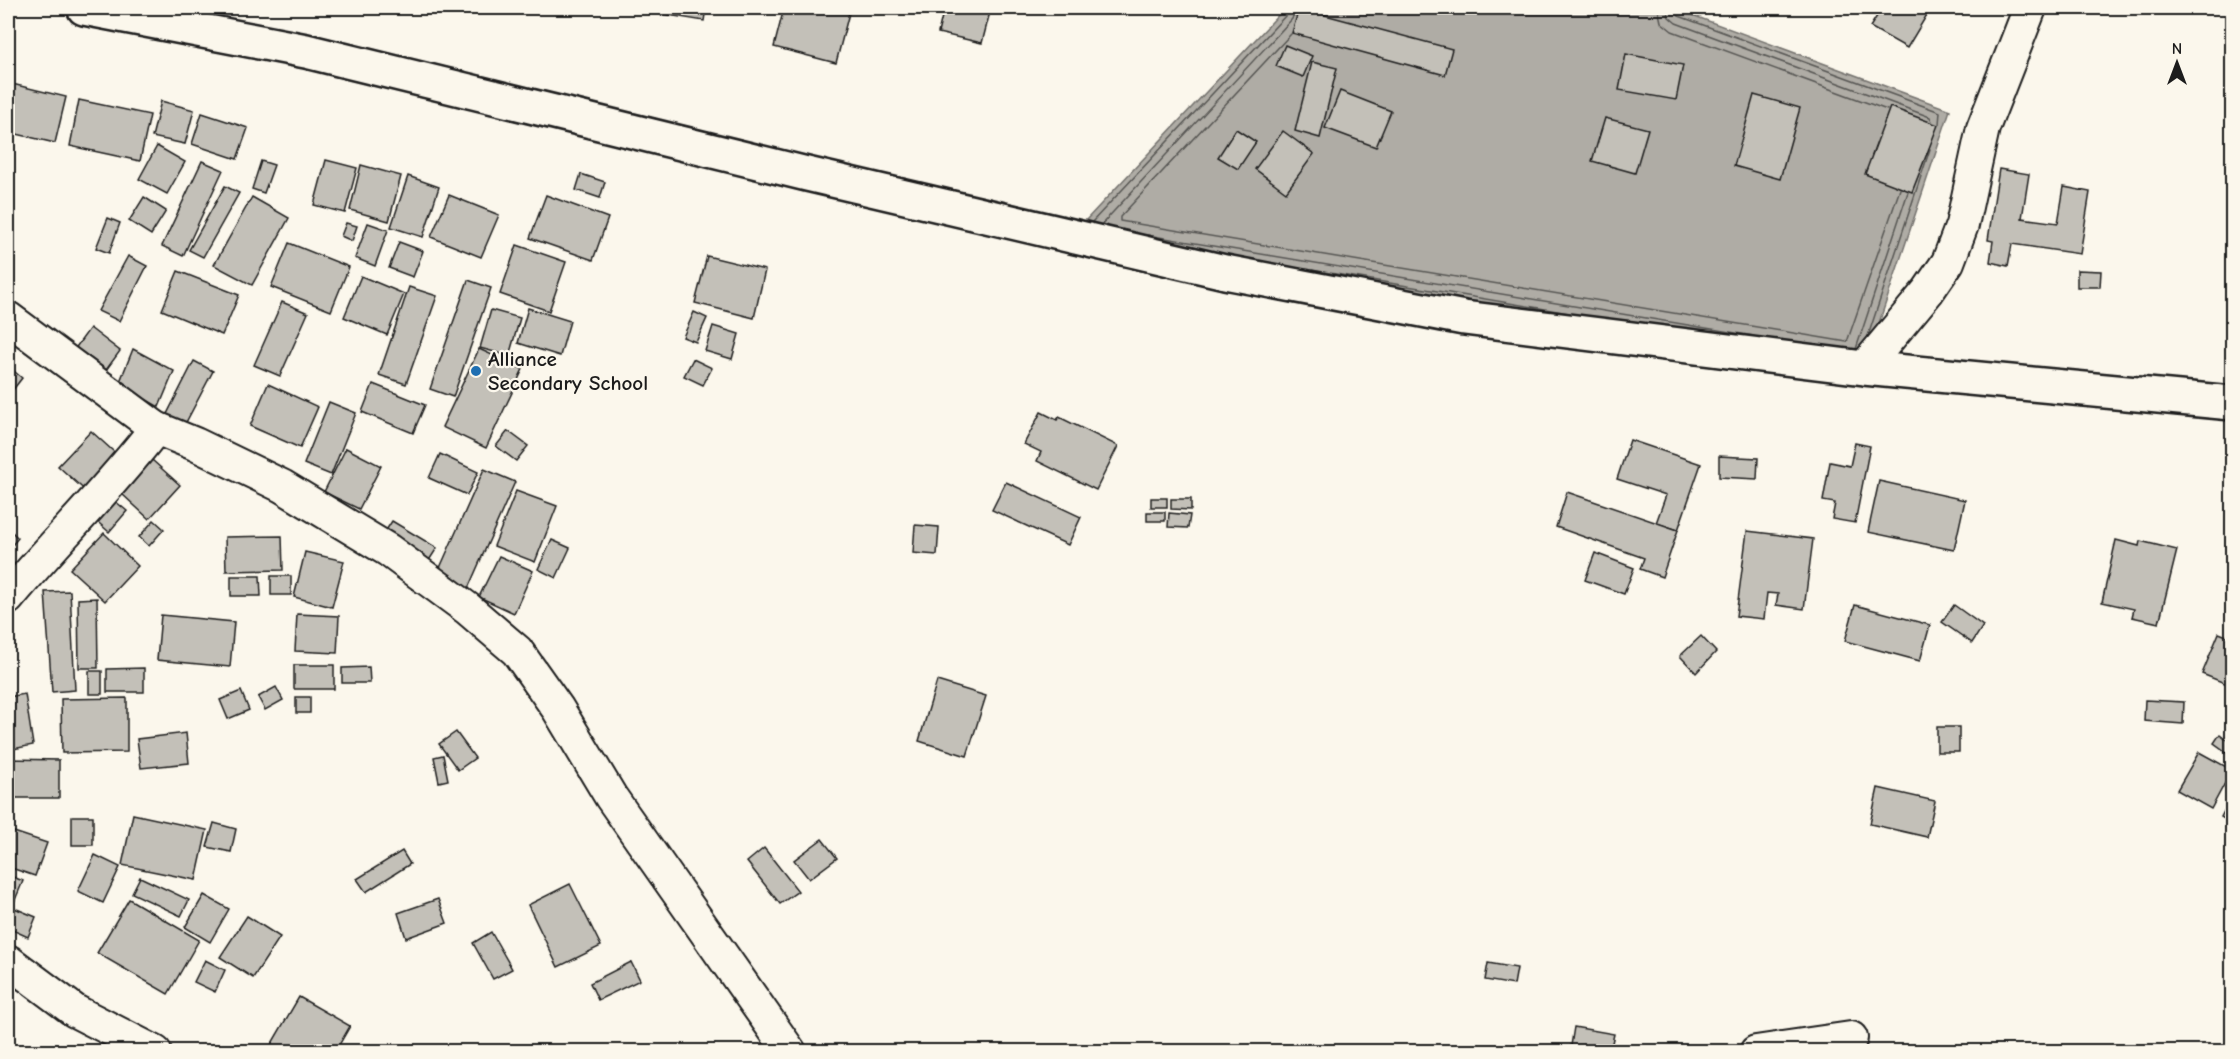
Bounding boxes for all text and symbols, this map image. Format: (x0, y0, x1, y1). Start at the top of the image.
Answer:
north arrow (2147, 33, 2207, 93)
text: N (2172, 40, 2182, 58)
place label: Alliance Secondary School (488, 347, 648, 395)
marker: Alliance Secondary School (469, 364, 483, 378)

